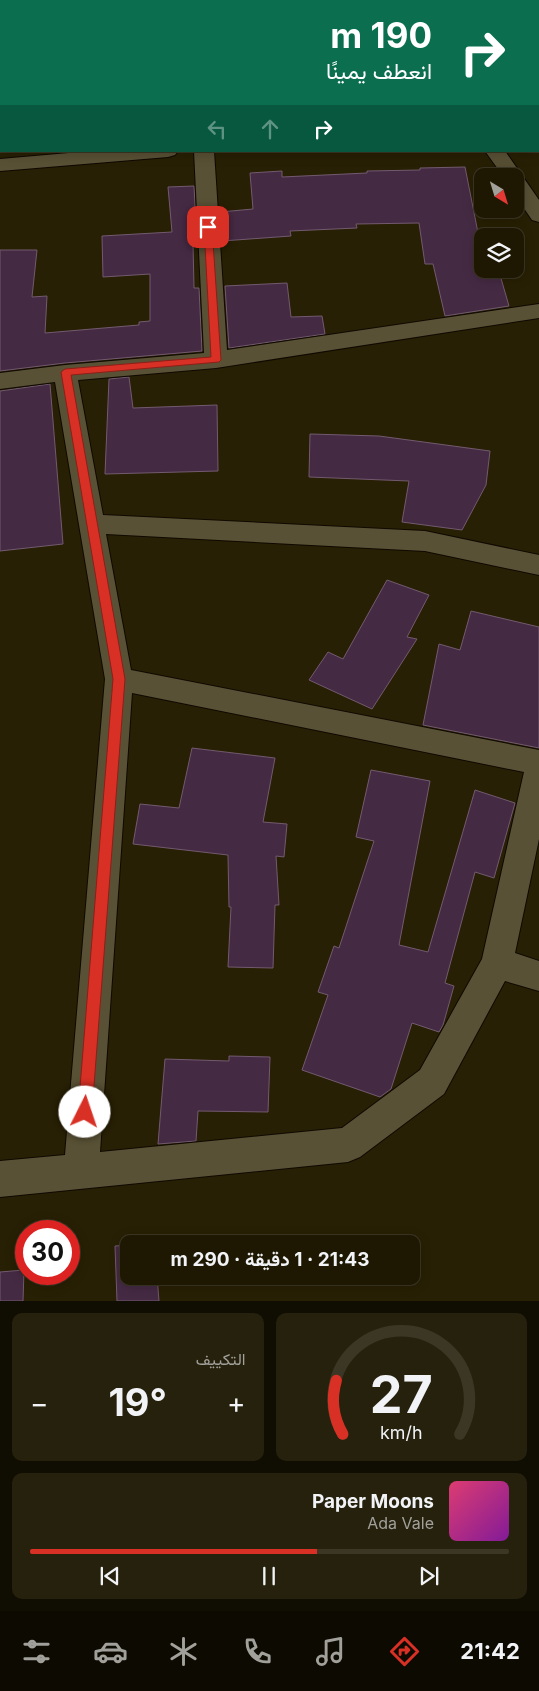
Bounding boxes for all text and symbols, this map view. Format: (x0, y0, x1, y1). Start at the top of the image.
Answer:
text: 190 m (330, 14, 432, 56)
icon: right (450, 20, 515, 85)
text: انعطف يمينًا (326, 58, 432, 84)
icon: left (203, 115, 231, 143)
icon: ahead (256, 115, 284, 143)
icon: right (309, 115, 337, 143)
north arrow (474, 168, 524, 218)
map controls (474, 168, 524, 278)
pin (187, 206, 229, 248)
icon: arrive (194, 213, 222, 241)
button: layers (474, 228, 524, 278)
position arrow (58, 1085, 110, 1137)
speed limit sign: 30 (15, 1220, 80, 1285)
text: 21:43 · 1 دقيقة · 290 m (171, 1248, 369, 1271)
text: التكييف (196, 1349, 246, 1369)
text: 27 (370, 1363, 433, 1426)
text: 19° (108, 1379, 167, 1425)
text: − (30, 1386, 49, 1420)
text: + (227, 1386, 246, 1420)
text: km/h (380, 1422, 422, 1443)
text: Paper Moons (312, 1490, 434, 1513)
text: Ada Vale (367, 1513, 434, 1533)
icon: previous (96, 1562, 124, 1590)
icon: pause (255, 1562, 283, 1590)
icon: next (415, 1562, 443, 1590)
icon: filters (19, 1634, 54, 1669)
icon: car (93, 1634, 128, 1669)
icon: climate (166, 1634, 201, 1669)
icon: phone (240, 1634, 275, 1669)
icon: music (313, 1634, 348, 1669)
icon: directions (387, 1634, 422, 1669)
text: 21:42 (460, 1638, 520, 1664)

